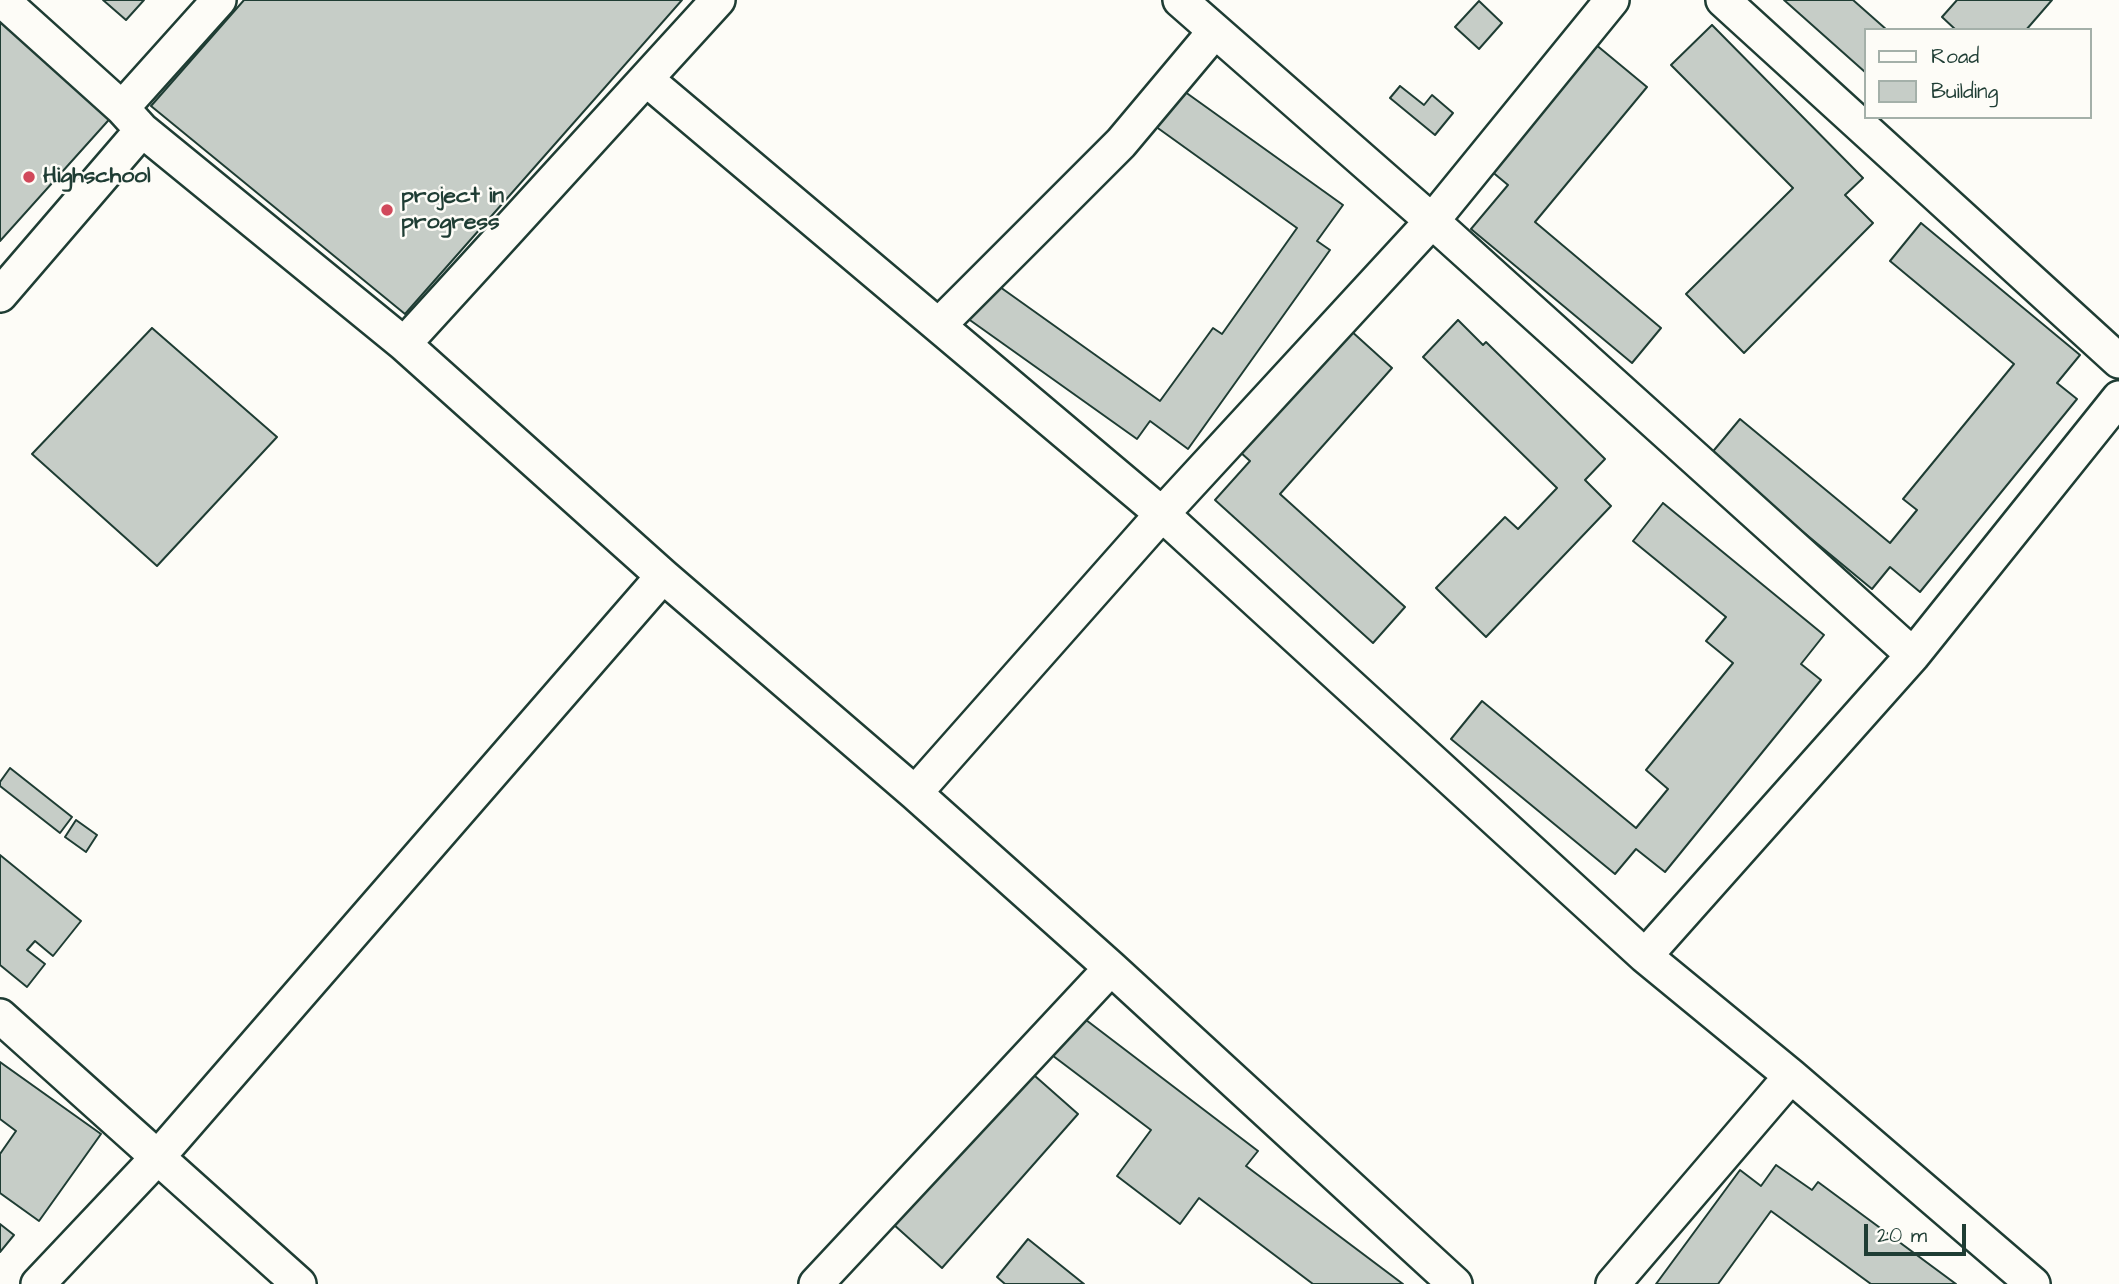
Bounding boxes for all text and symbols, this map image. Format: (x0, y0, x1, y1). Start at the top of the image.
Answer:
legend (1864, 28, 2091, 119)
text: Road (1931, 42, 1979, 71)
text: Building (1931, 77, 1998, 106)
place label: Highschool (43, 163, 151, 191)
marker: Highschool (21, 169, 37, 185)
place label: project in progress (401, 183, 504, 237)
marker: project in progress (379, 202, 395, 218)
scale bar (1867, 1210, 1968, 1254)
text: 20 m (1877, 1221, 1927, 1250)

